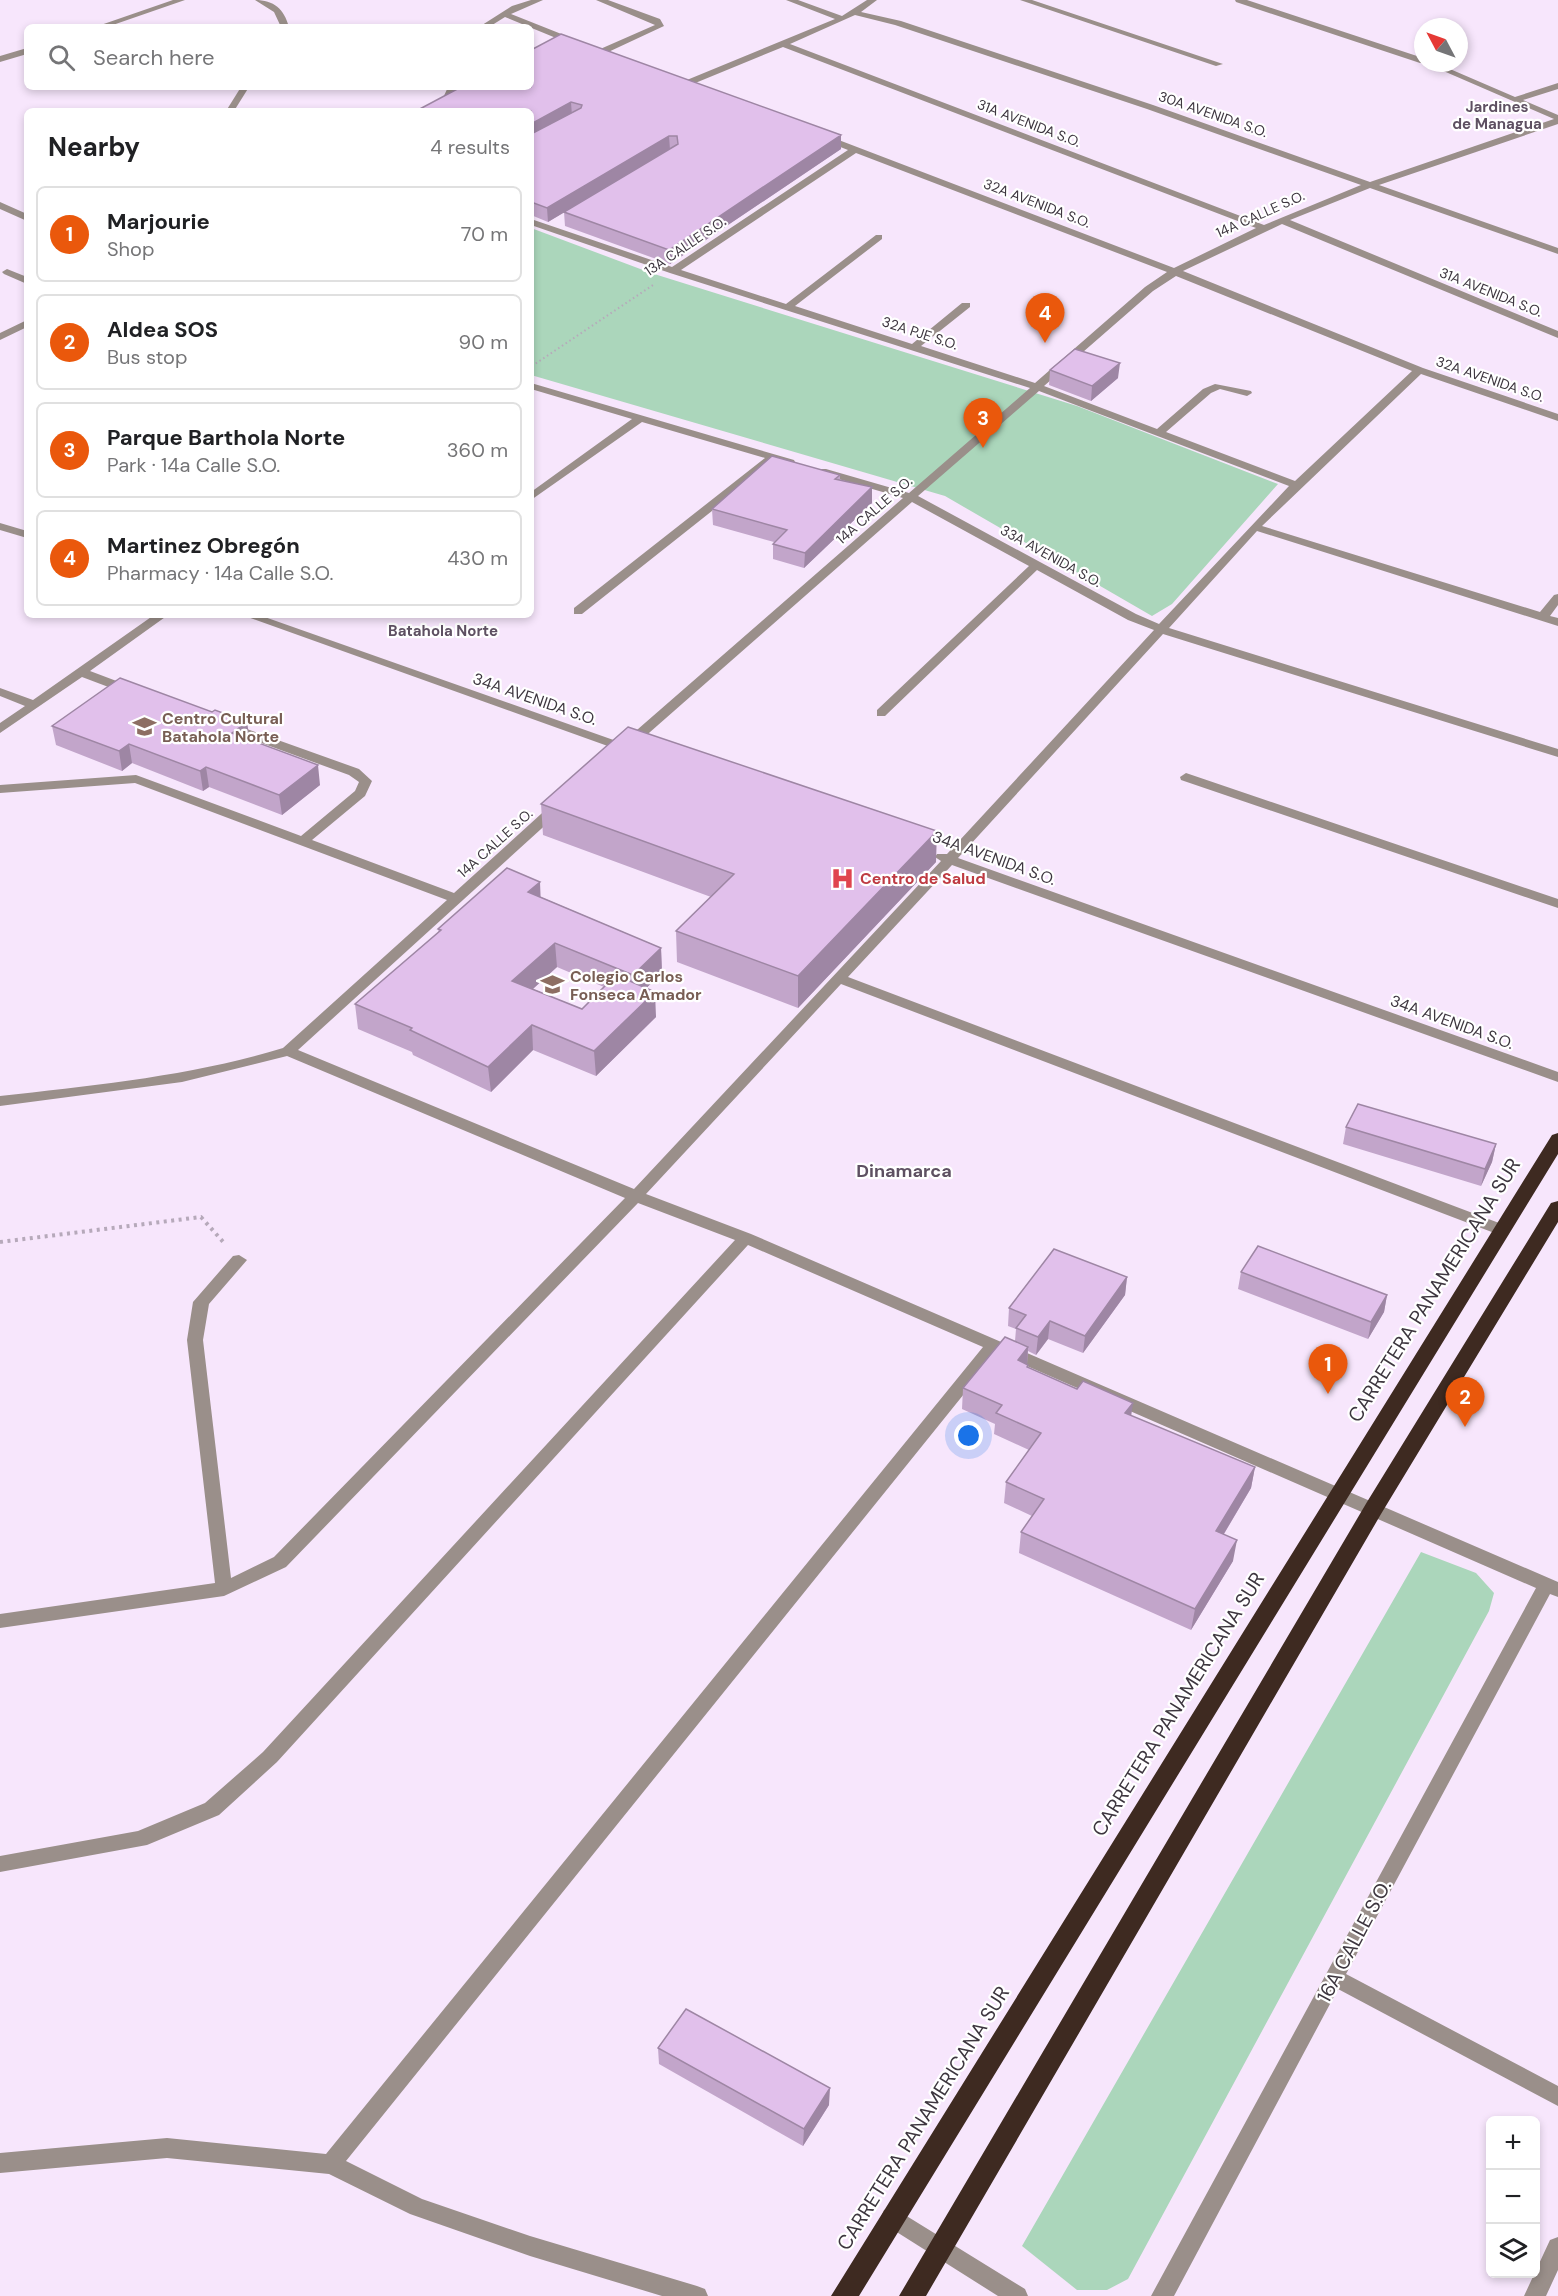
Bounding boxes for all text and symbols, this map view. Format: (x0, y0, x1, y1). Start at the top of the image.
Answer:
north arrow (1414, 18, 1468, 72)
search box (24, 24, 534, 90)
icon: search (45, 41, 78, 74)
text: Search here (93, 43, 214, 72)
street label: 30A AVENIDA S.O. (1156, 87, 1270, 141)
street label: 31A AVENIDA S.O. (975, 95, 1083, 151)
district label: Jardines de Managua (1452, 97, 1542, 134)
text: Nearby (48, 130, 140, 164)
text: 4 results (430, 134, 510, 160)
street label: 32A AVENIDA S.O. (981, 174, 1093, 232)
street label: 14A CALLE S.O. (1213, 186, 1307, 242)
text: Marjourie (107, 207, 210, 236)
street label: 13A CALLE S.O. (641, 212, 729, 280)
text: 1 (66, 221, 73, 247)
text: 70 m (461, 221, 508, 247)
text: Shop (107, 236, 154, 262)
street label: 31A AVENIDA S.O. (1437, 263, 1545, 321)
pin: 4 (1026, 294, 1064, 343)
street label: 32A PJE S.O. (880, 312, 960, 354)
text: Aldea SOS (107, 315, 218, 344)
text: 2 (64, 329, 75, 355)
text: 90 m (459, 329, 508, 355)
text: Bus stop (107, 344, 187, 370)
street label: 32A AVENIDA S.O. (1434, 352, 1547, 406)
pin: 3 (964, 398, 1002, 448)
text: Parque Barthola Norte (107, 423, 345, 452)
text: 3 (63, 437, 76, 463)
text: 360 m (447, 437, 508, 463)
text: Park · 14a Calle S.O. (107, 452, 280, 478)
street label: 14A CALLE S.O. (832, 472, 916, 548)
street label: 33A AVENIDA S.O. (997, 521, 1105, 591)
text: Martinez Obregón (107, 531, 300, 560)
text: 4 (63, 545, 76, 571)
text: 430 m (447, 545, 508, 571)
text: Pharmacy · 14a Calle S.O. (107, 560, 333, 586)
district label: Batahola Norte (388, 621, 498, 641)
street label: 34A AVENIDA S.O. (470, 668, 600, 730)
place label: Centro Cultural Batahola Norte (162, 708, 283, 747)
school or university icon: Centro Cultural Batahola Norte (131, 714, 157, 740)
street label: 14A CALLE S.O. (454, 804, 536, 881)
street label: 34A AVENIDA S.O. (929, 826, 1059, 890)
hospital icon: Centro de Salud (829, 865, 855, 891)
place label: Centro de Salud (860, 868, 986, 889)
place label: Colegio Carlos Fonseca Amador (570, 966, 702, 1005)
school or university icon: Colegio Carlos Fonseca Amador (539, 972, 565, 998)
street label: 34A AVENIDA S.O. (1387, 990, 1517, 1054)
street label: CARRETERA PANAMERICANA SUR (1342, 1153, 1526, 1427)
district label: Dinamarca (856, 1159, 952, 1183)
pin: 1 (1308, 1344, 1348, 1394)
pin: 2 (1446, 1378, 1484, 1427)
your location (954, 1421, 983, 1450)
street label: CARRETERA PANAMERICANA SUR (1086, 1567, 1270, 1841)
street label: 16A CALLE S.O. (1311, 1875, 1397, 2007)
street label: CARRETERA PANAMERICANA SUR (831, 1981, 1015, 2255)
map controls (1486, 2116, 1540, 2278)
button: + (1486, 2116, 1540, 2170)
button: − (1486, 2170, 1540, 2224)
button: layers (1486, 2224, 1540, 2278)

